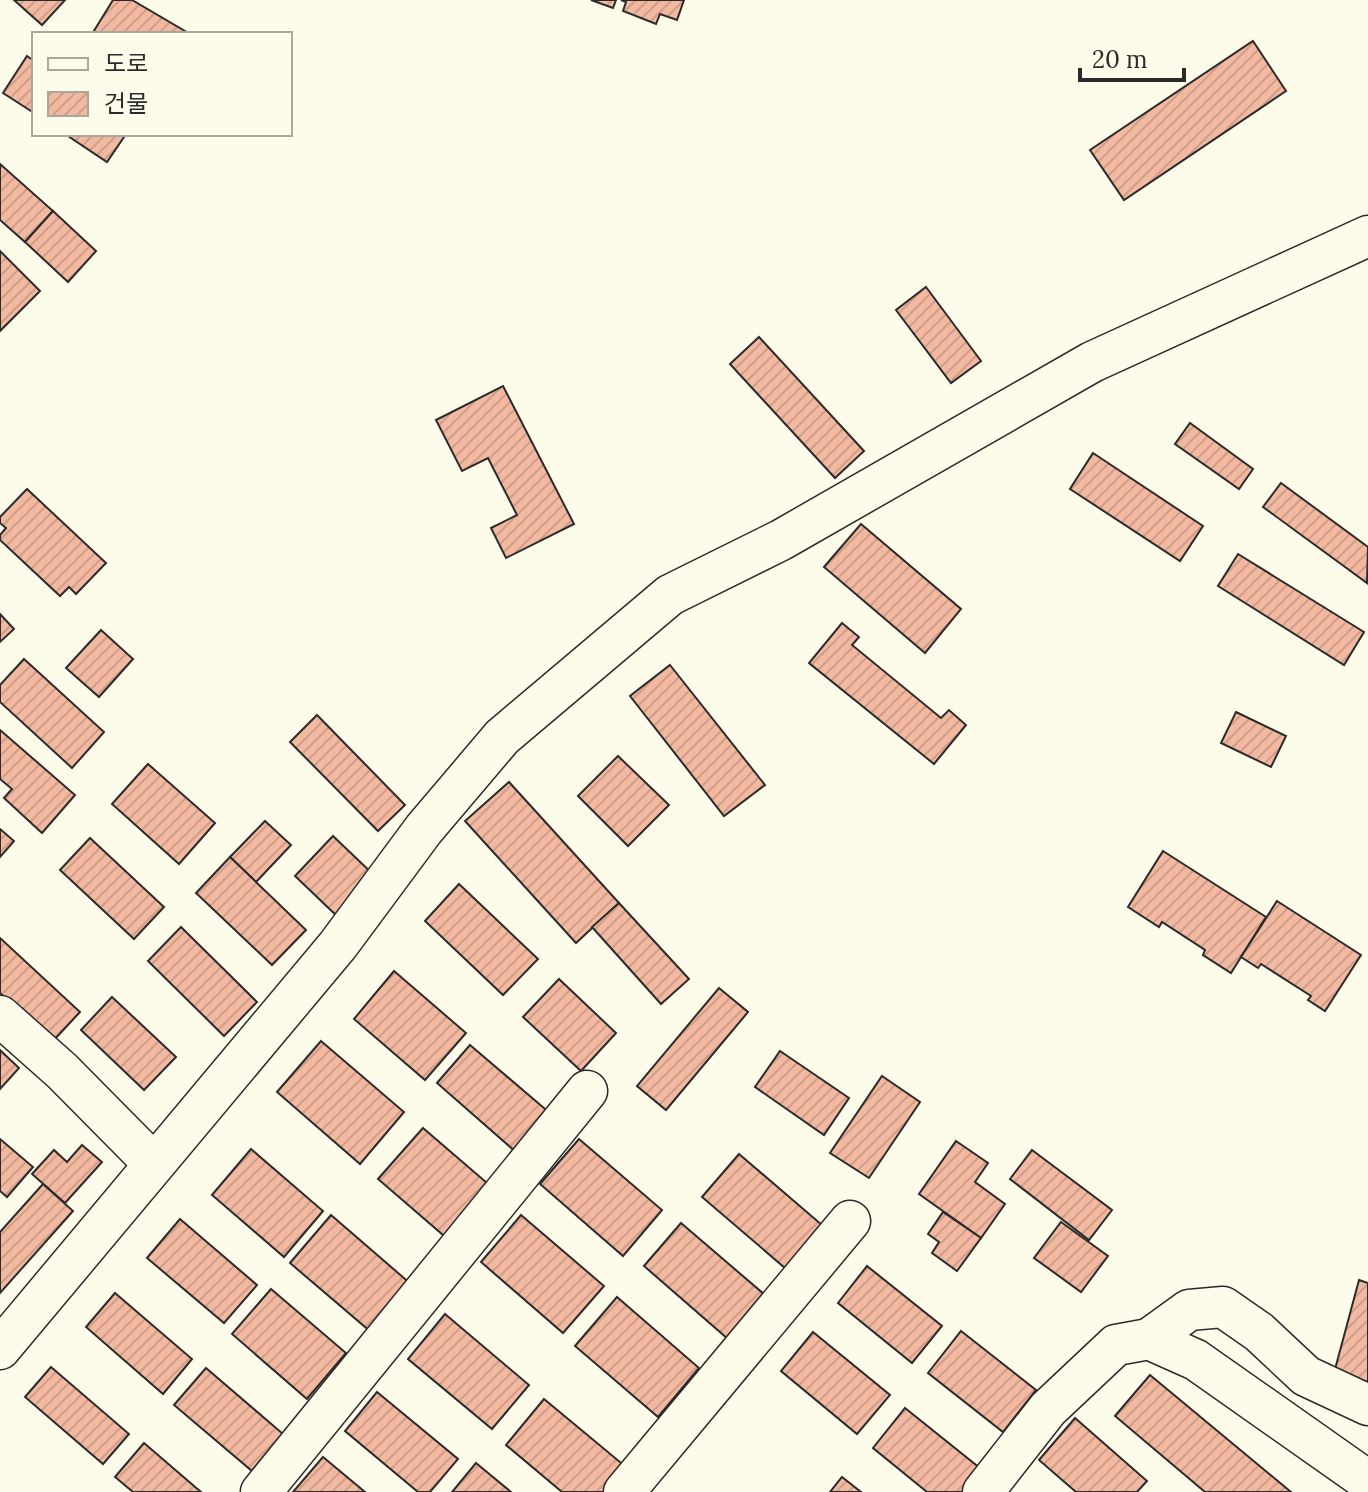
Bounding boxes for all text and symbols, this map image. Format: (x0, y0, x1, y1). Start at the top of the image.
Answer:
legend (32, 32, 292, 136)
scale bar (1080, 32, 1184, 82)
text: 20 m (1092, 44, 1148, 75)
text: 도로 (104, 48, 148, 79)
text: 건물 (104, 88, 148, 119)

